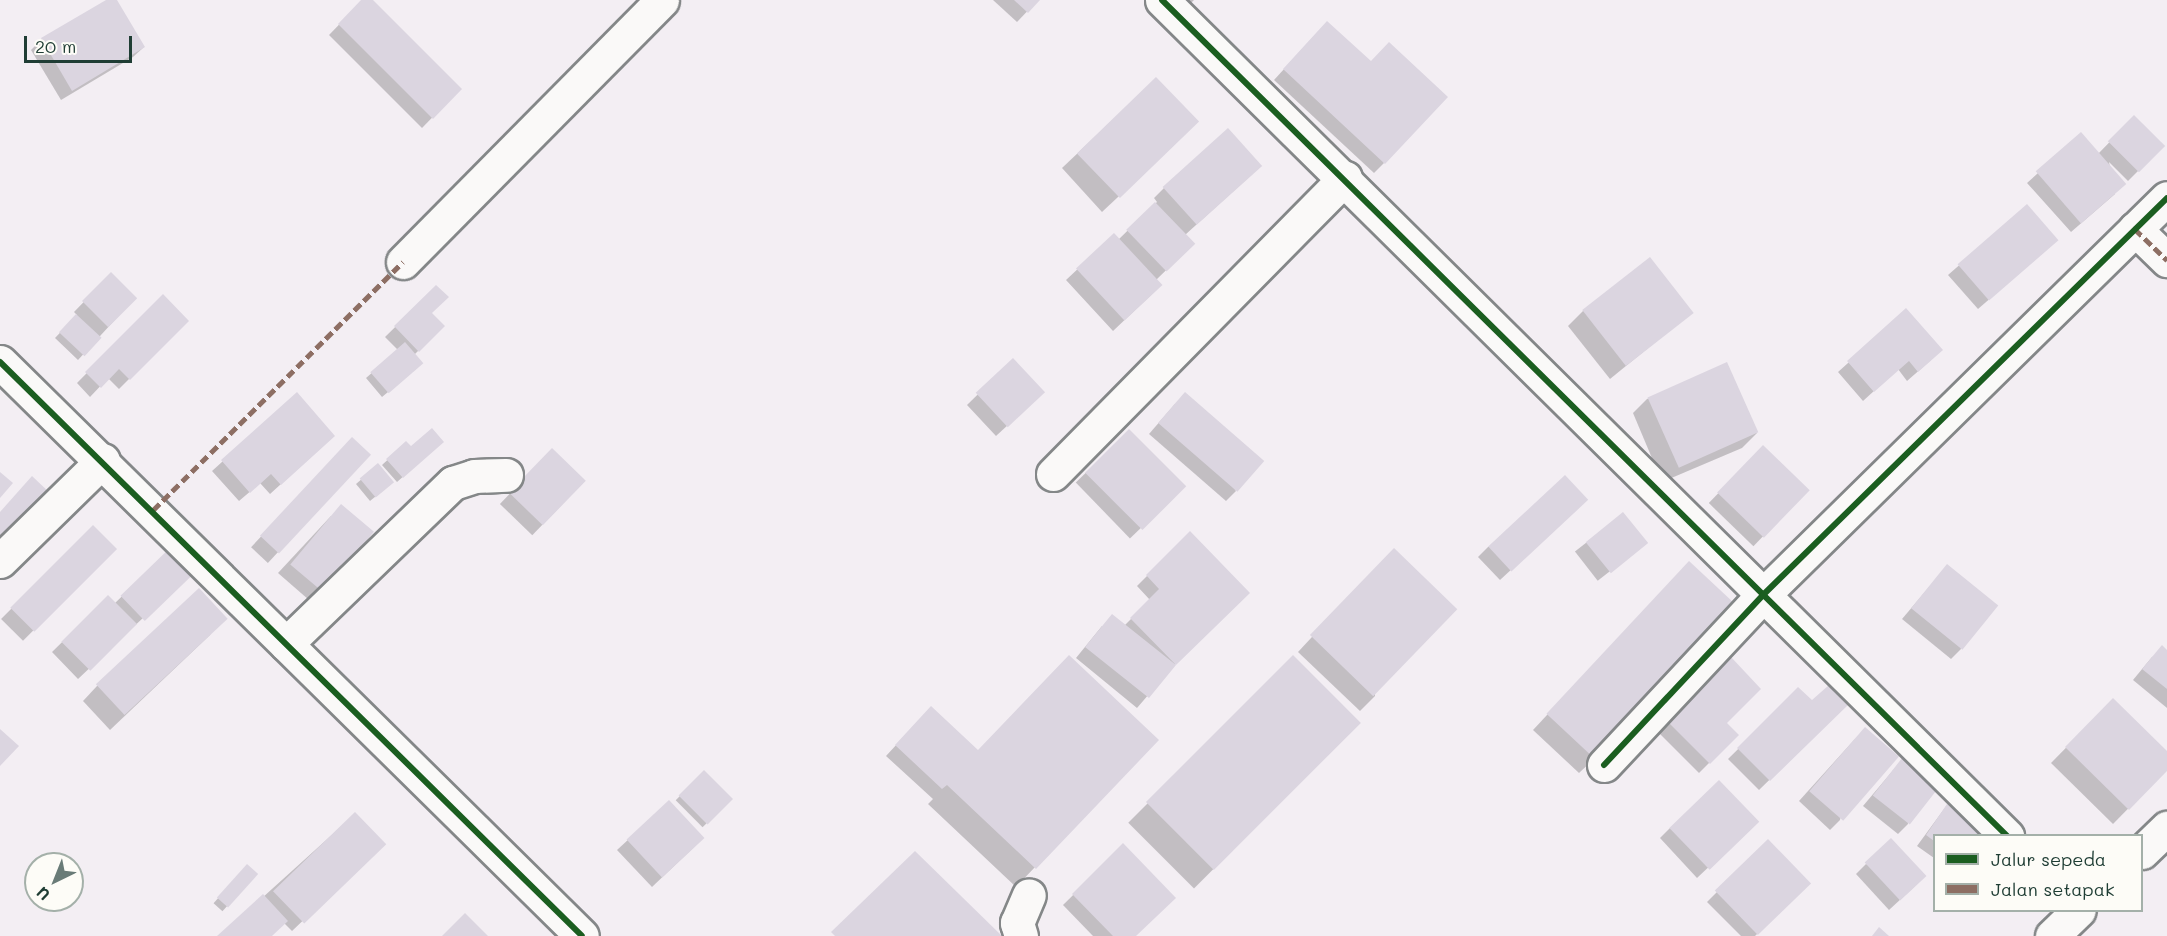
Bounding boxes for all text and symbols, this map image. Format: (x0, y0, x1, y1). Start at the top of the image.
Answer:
scale bar (27, 24, 135, 62)
text: 20 m (35, 34, 76, 58)
legend (1933, 834, 2143, 912)
text: Jalur sepeda (1991, 847, 2106, 871)
north arrow (24, 852, 84, 912)
text: Jalan setapak (1991, 877, 2114, 901)
text: U (31, 883, 54, 906)

